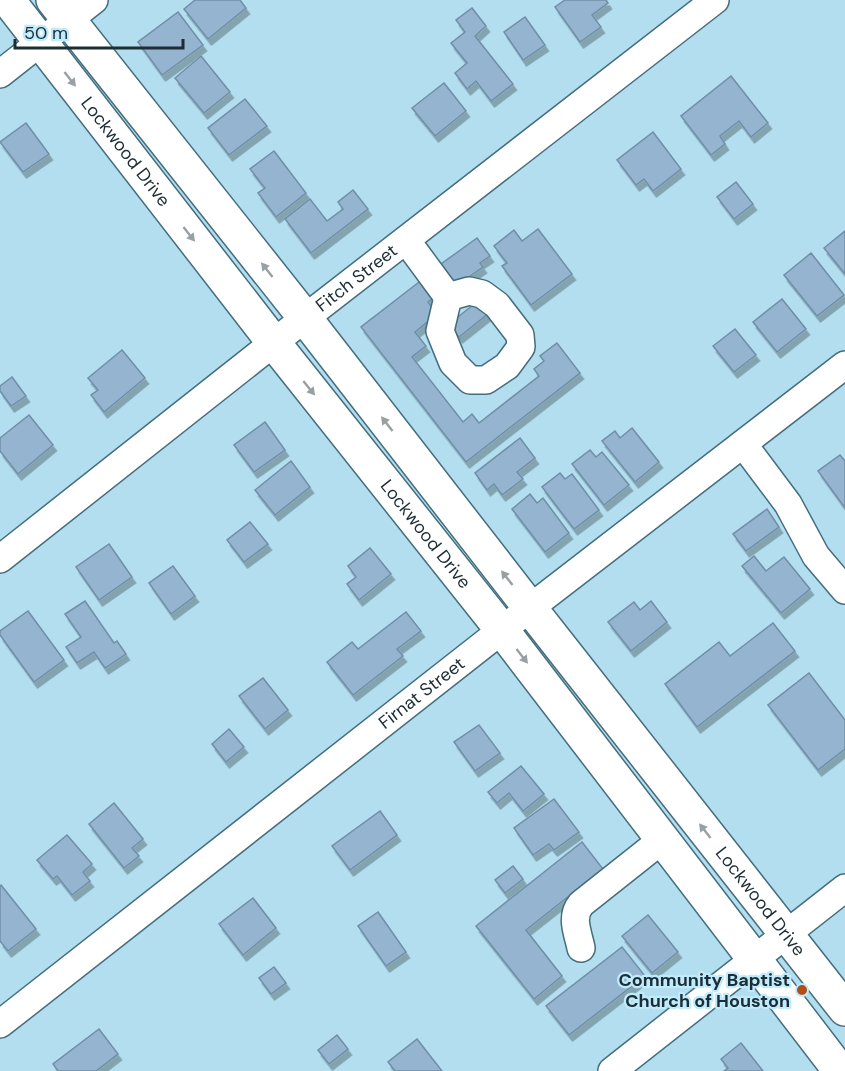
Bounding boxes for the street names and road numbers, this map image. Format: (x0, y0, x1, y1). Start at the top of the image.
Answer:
street label: Lockwood Drive (76, 92, 176, 212)
street label: Fitch Street (311, 239, 402, 317)
street label: Lockwood Drive (375, 475, 476, 593)
street label: Firnat Street (374, 652, 470, 734)
street label: Lockwood Drive (710, 842, 811, 961)

